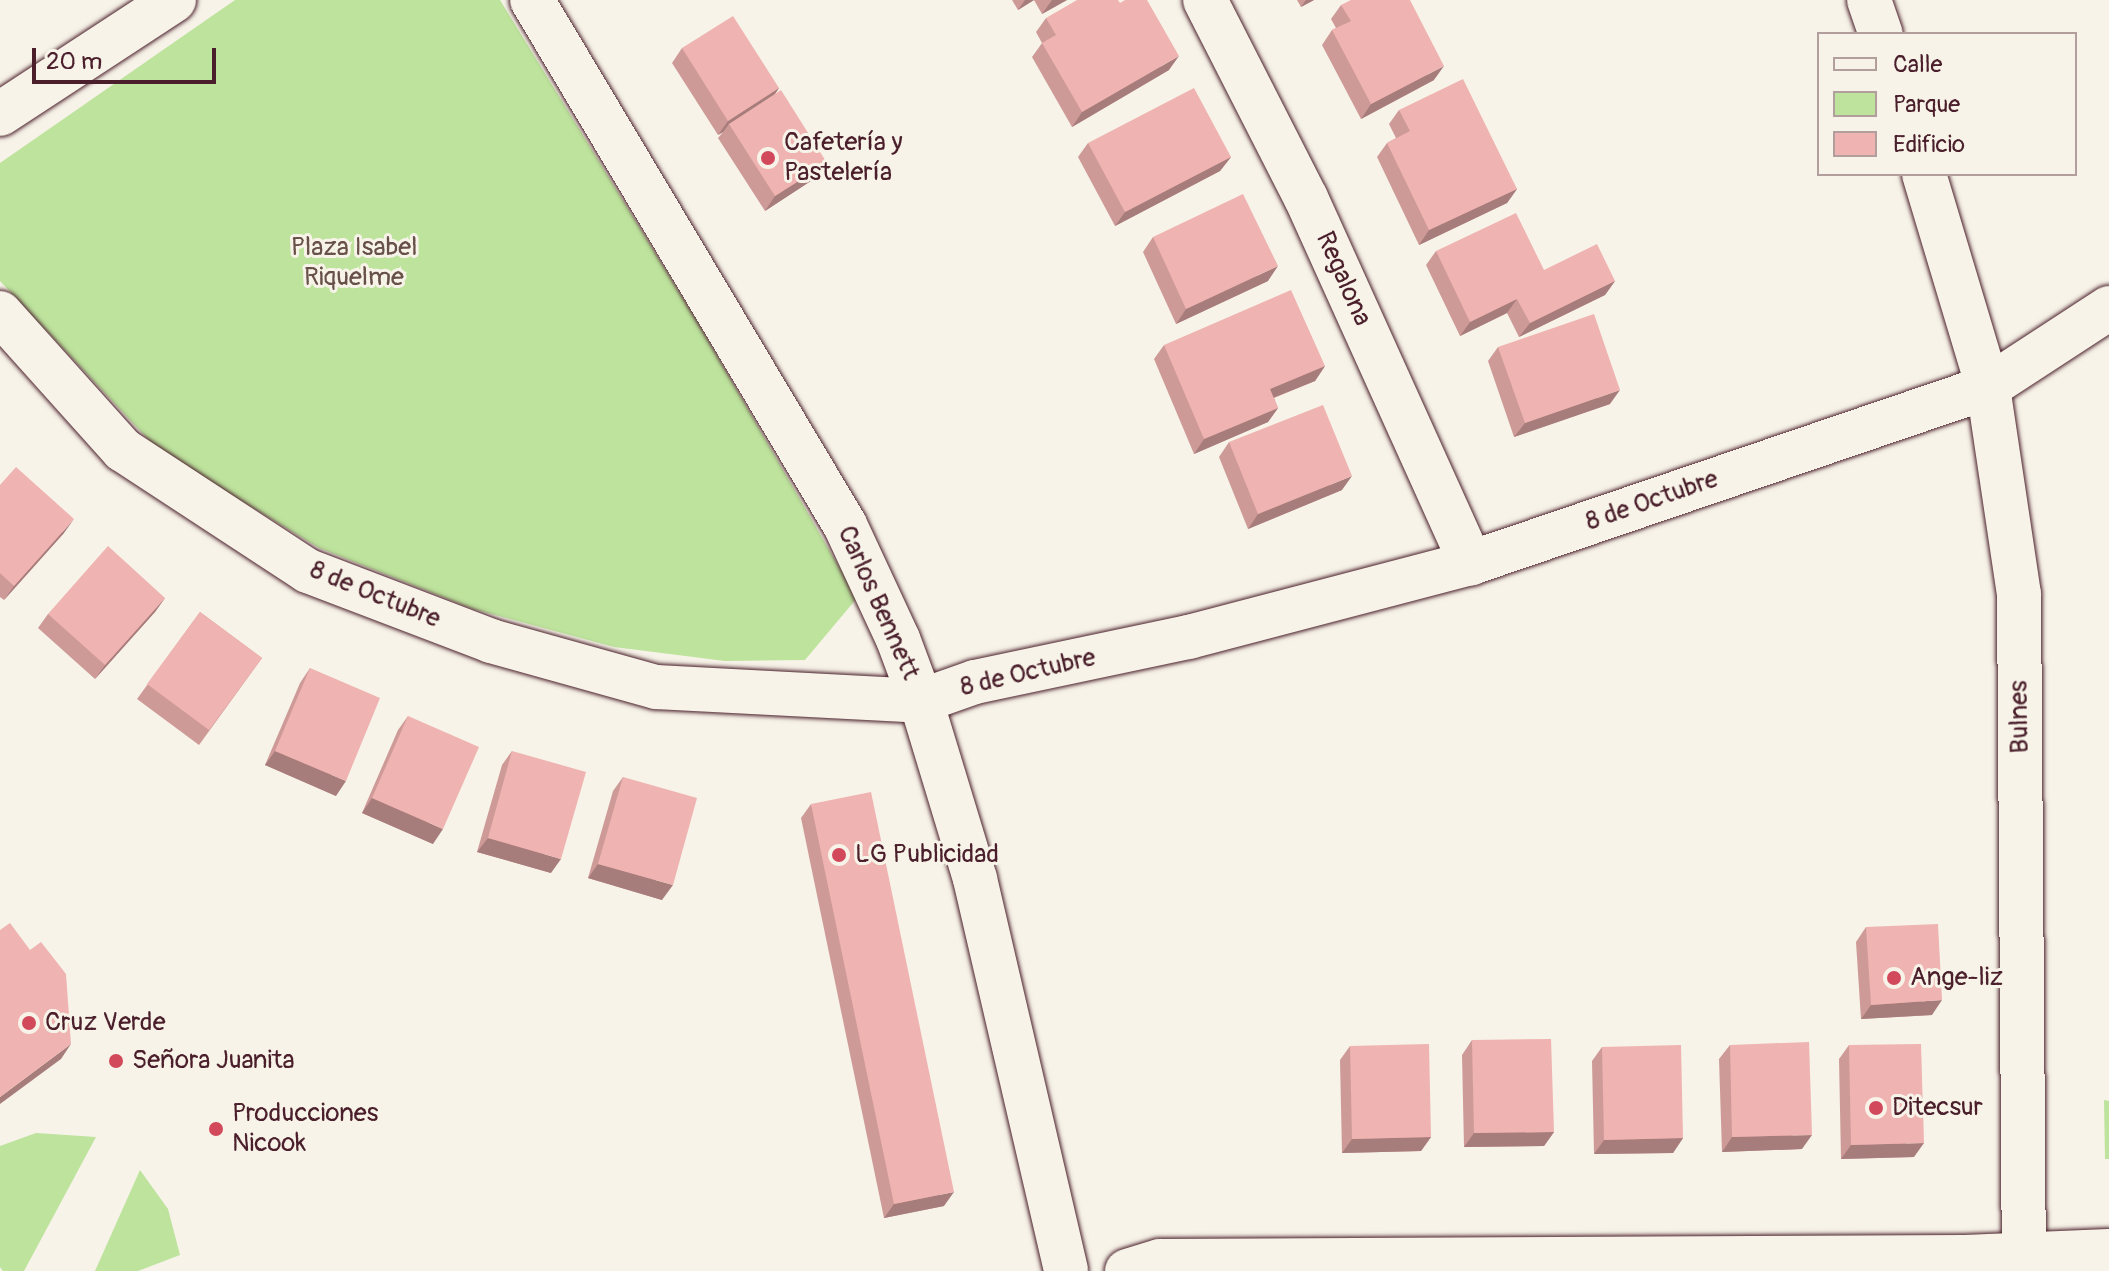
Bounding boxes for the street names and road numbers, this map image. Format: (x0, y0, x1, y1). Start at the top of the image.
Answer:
street label: Regalona (1308, 227, 1378, 331)
street label: 8 de Octubre (1582, 464, 1722, 538)
street label: Carlos Bennett (830, 521, 926, 685)
street label: 8 de Octubre (305, 555, 445, 635)
street label: 8 de Octubre (957, 642, 1099, 704)
street label: Bulnes (2004, 680, 2036, 754)

